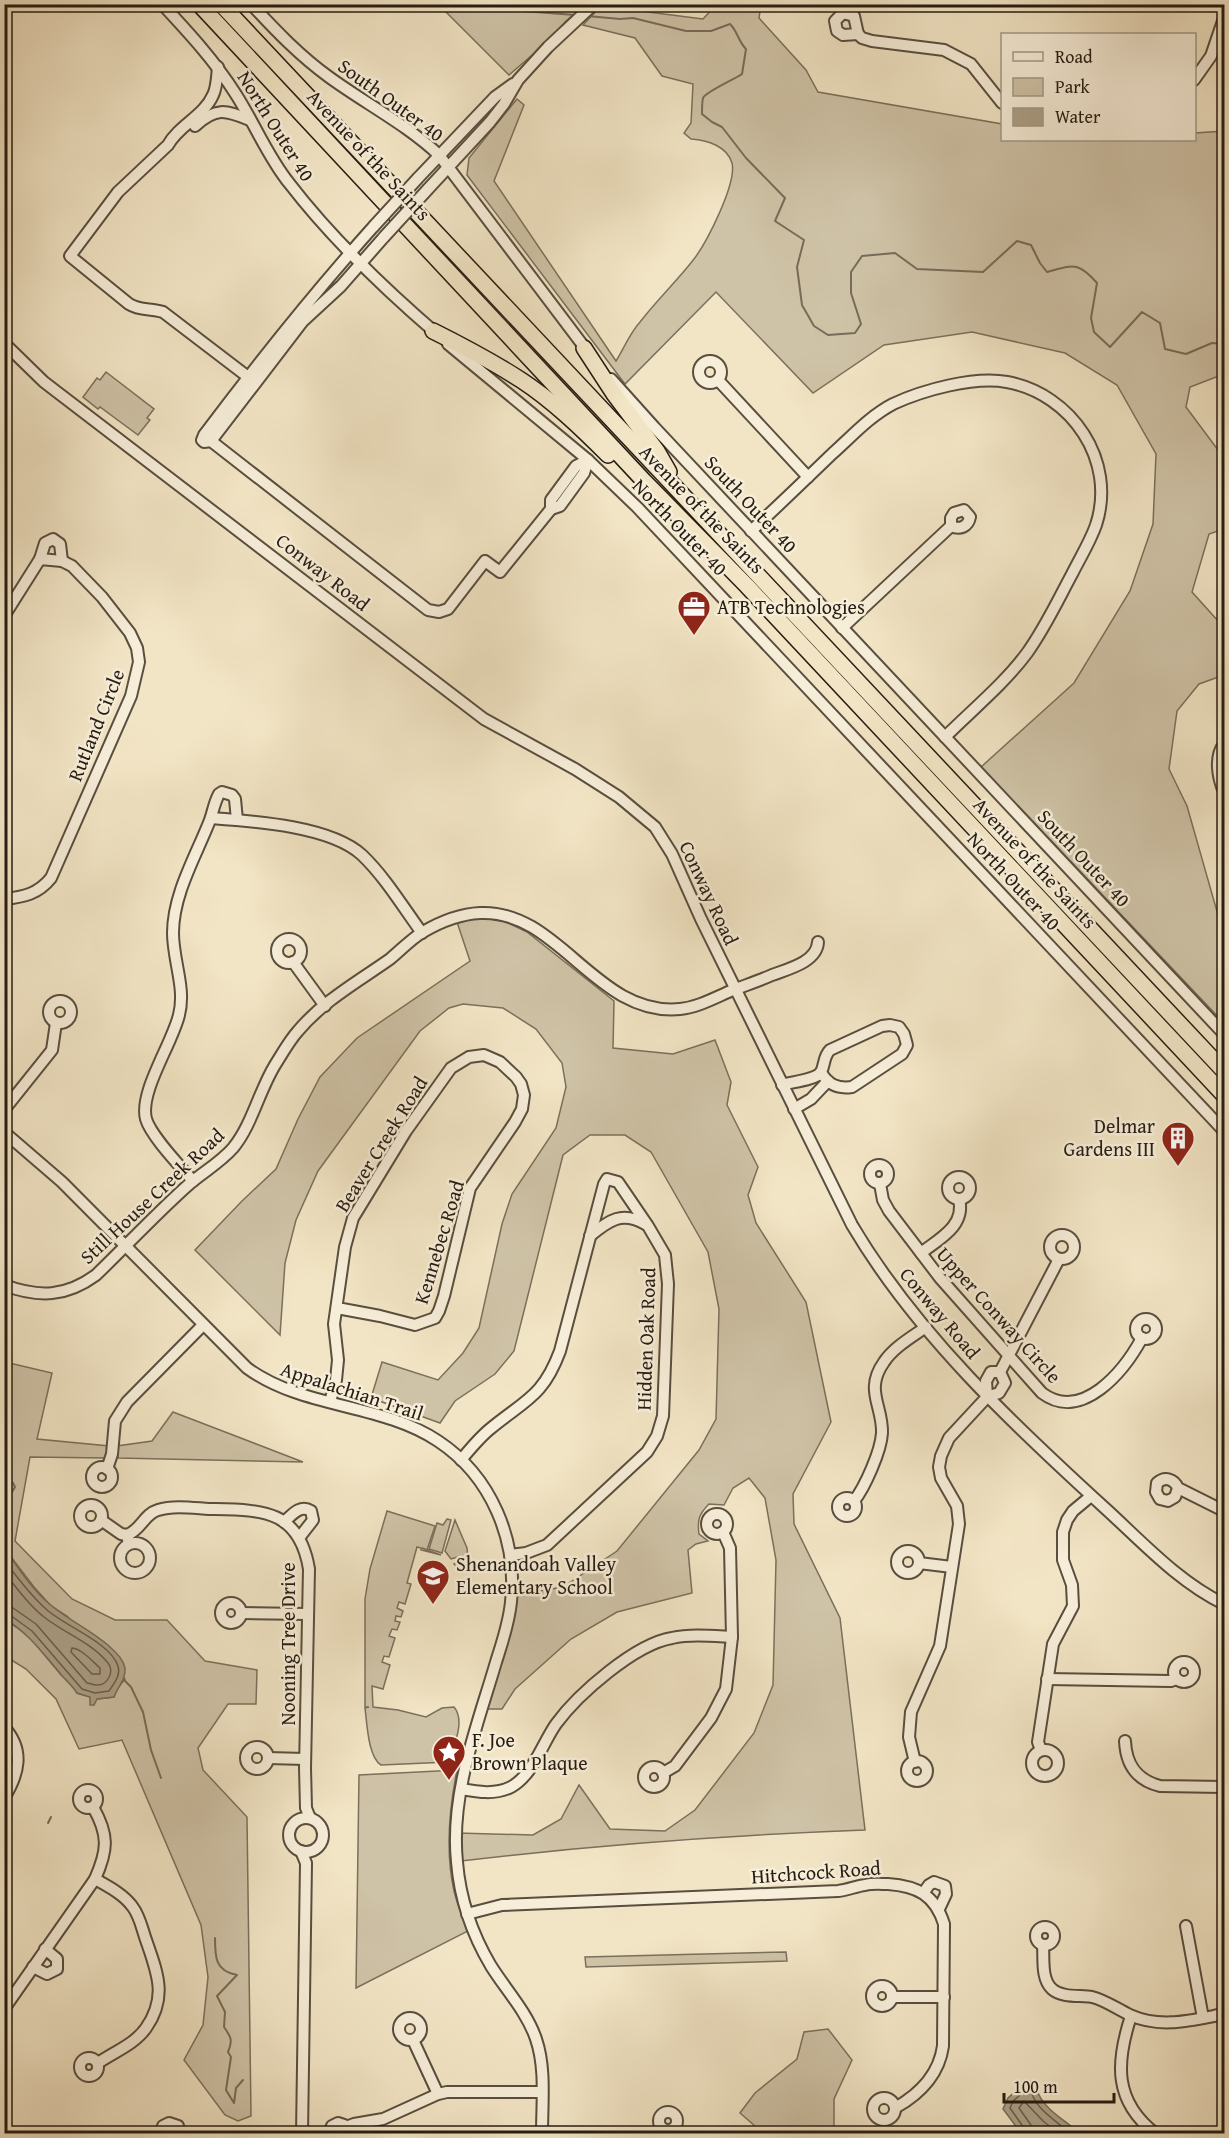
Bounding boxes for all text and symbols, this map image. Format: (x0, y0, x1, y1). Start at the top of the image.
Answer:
legend (1001, 33, 1196, 141)
text: Road (1055, 43, 1093, 70)
street label: South Outer 40 (332, 51, 450, 148)
street label: North Outer 40 (231, 65, 322, 187)
text: Park (1055, 73, 1091, 100)
street label: Avenue of the Saints (301, 83, 438, 227)
text: Water (1055, 103, 1101, 130)
street label: Avenue of the Saints (633, 437, 772, 580)
street label: South Outer 40 (698, 448, 805, 559)
street label: North Outer 40 (626, 471, 734, 582)
street label: Conway Road (270, 526, 377, 618)
office icon: ATB Technologies (676, 589, 712, 636)
place label: ATB Technologies (717, 592, 865, 621)
street label: Rutland Circle (60, 664, 131, 785)
street label: Avenue of the Saints (967, 791, 1104, 935)
street label: South Outer 40 (1031, 802, 1138, 913)
street label: North Outer 40 (961, 825, 1068, 936)
street label: Conway Road (673, 836, 746, 950)
street label: Beaver Creek Road (327, 1070, 434, 1217)
place label: Delmar Gardens III (1064, 1111, 1155, 1163)
building icon: Delmar Gardens III (1160, 1120, 1196, 1167)
street label: Still House Creek Road (73, 1121, 231, 1270)
street label: Kennebec Road (406, 1176, 471, 1307)
street label: Upper Conway Circle (930, 1240, 1069, 1389)
street label: Conway Road (893, 1261, 988, 1365)
street label: Hidden Oak Road (629, 1267, 663, 1411)
street label: Appalachian Trail (277, 1354, 428, 1427)
place label: Shenandoah Valley Elementary School (456, 1549, 616, 1601)
school or university icon: Shenandoah Valley Elementary School (415, 1558, 451, 1605)
street label: Nooning Tree Drive (273, 1562, 302, 1726)
place label: F. Joe Brown Plaque (472, 1725, 588, 1777)
place icon: F. Joe Brown Plaque (431, 1734, 467, 1781)
street label: Hitchcock Road (750, 1852, 882, 1890)
scale bar (1004, 2066, 1114, 2104)
text: 100 m (1013, 2073, 1058, 2100)

